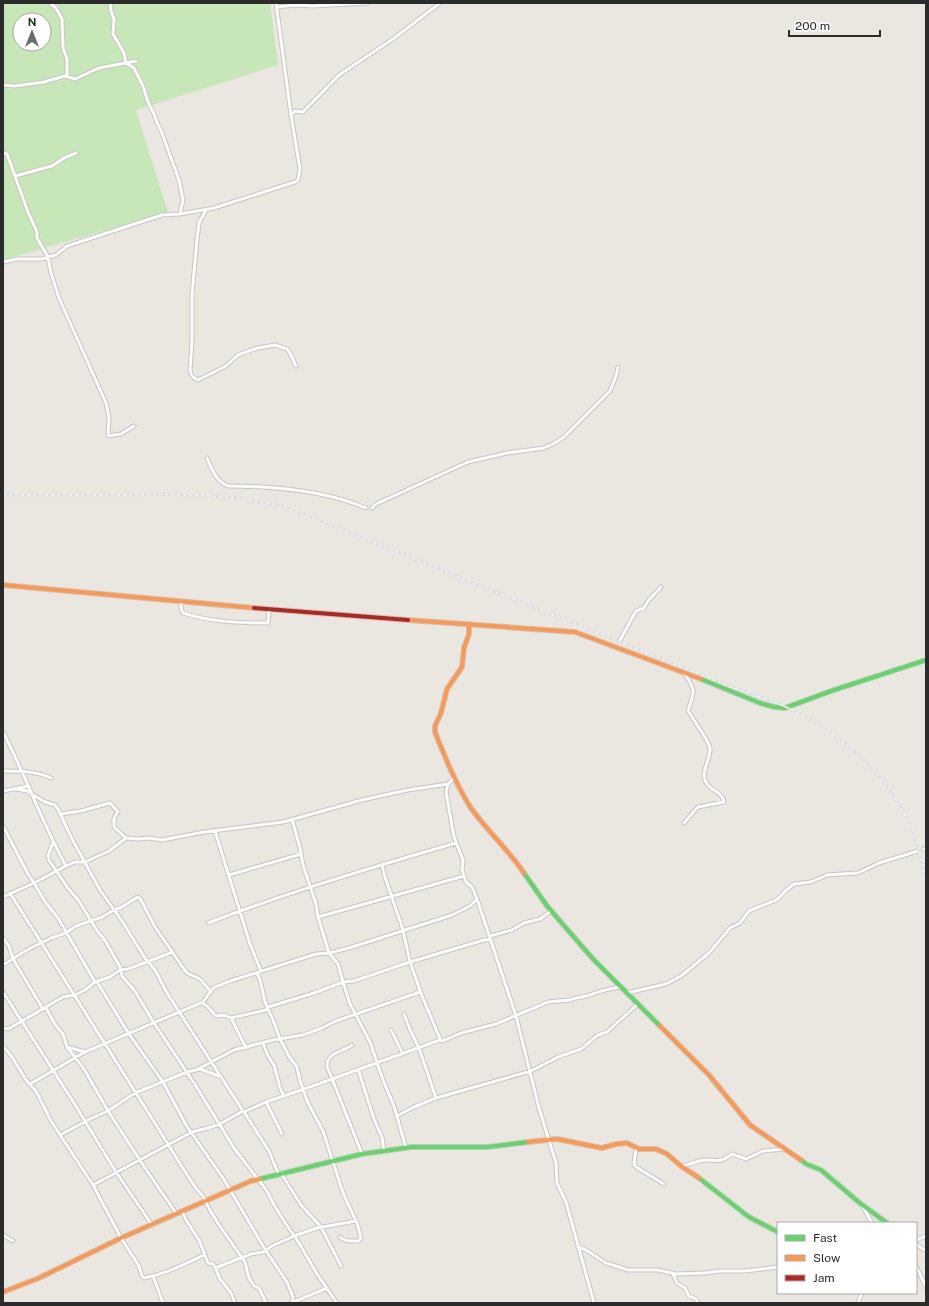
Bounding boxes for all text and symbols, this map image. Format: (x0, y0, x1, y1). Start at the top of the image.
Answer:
north arrow (12, 12, 52, 52)
scale bar (789, 12, 880, 38)
text: N (28, 16, 36, 28)
text: 200 m (795, 19, 830, 33)
legend (777, 1222, 917, 1294)
text: Fast (813, 1231, 838, 1245)
text: Slow (813, 1251, 841, 1265)
text: Jam (813, 1271, 835, 1285)

